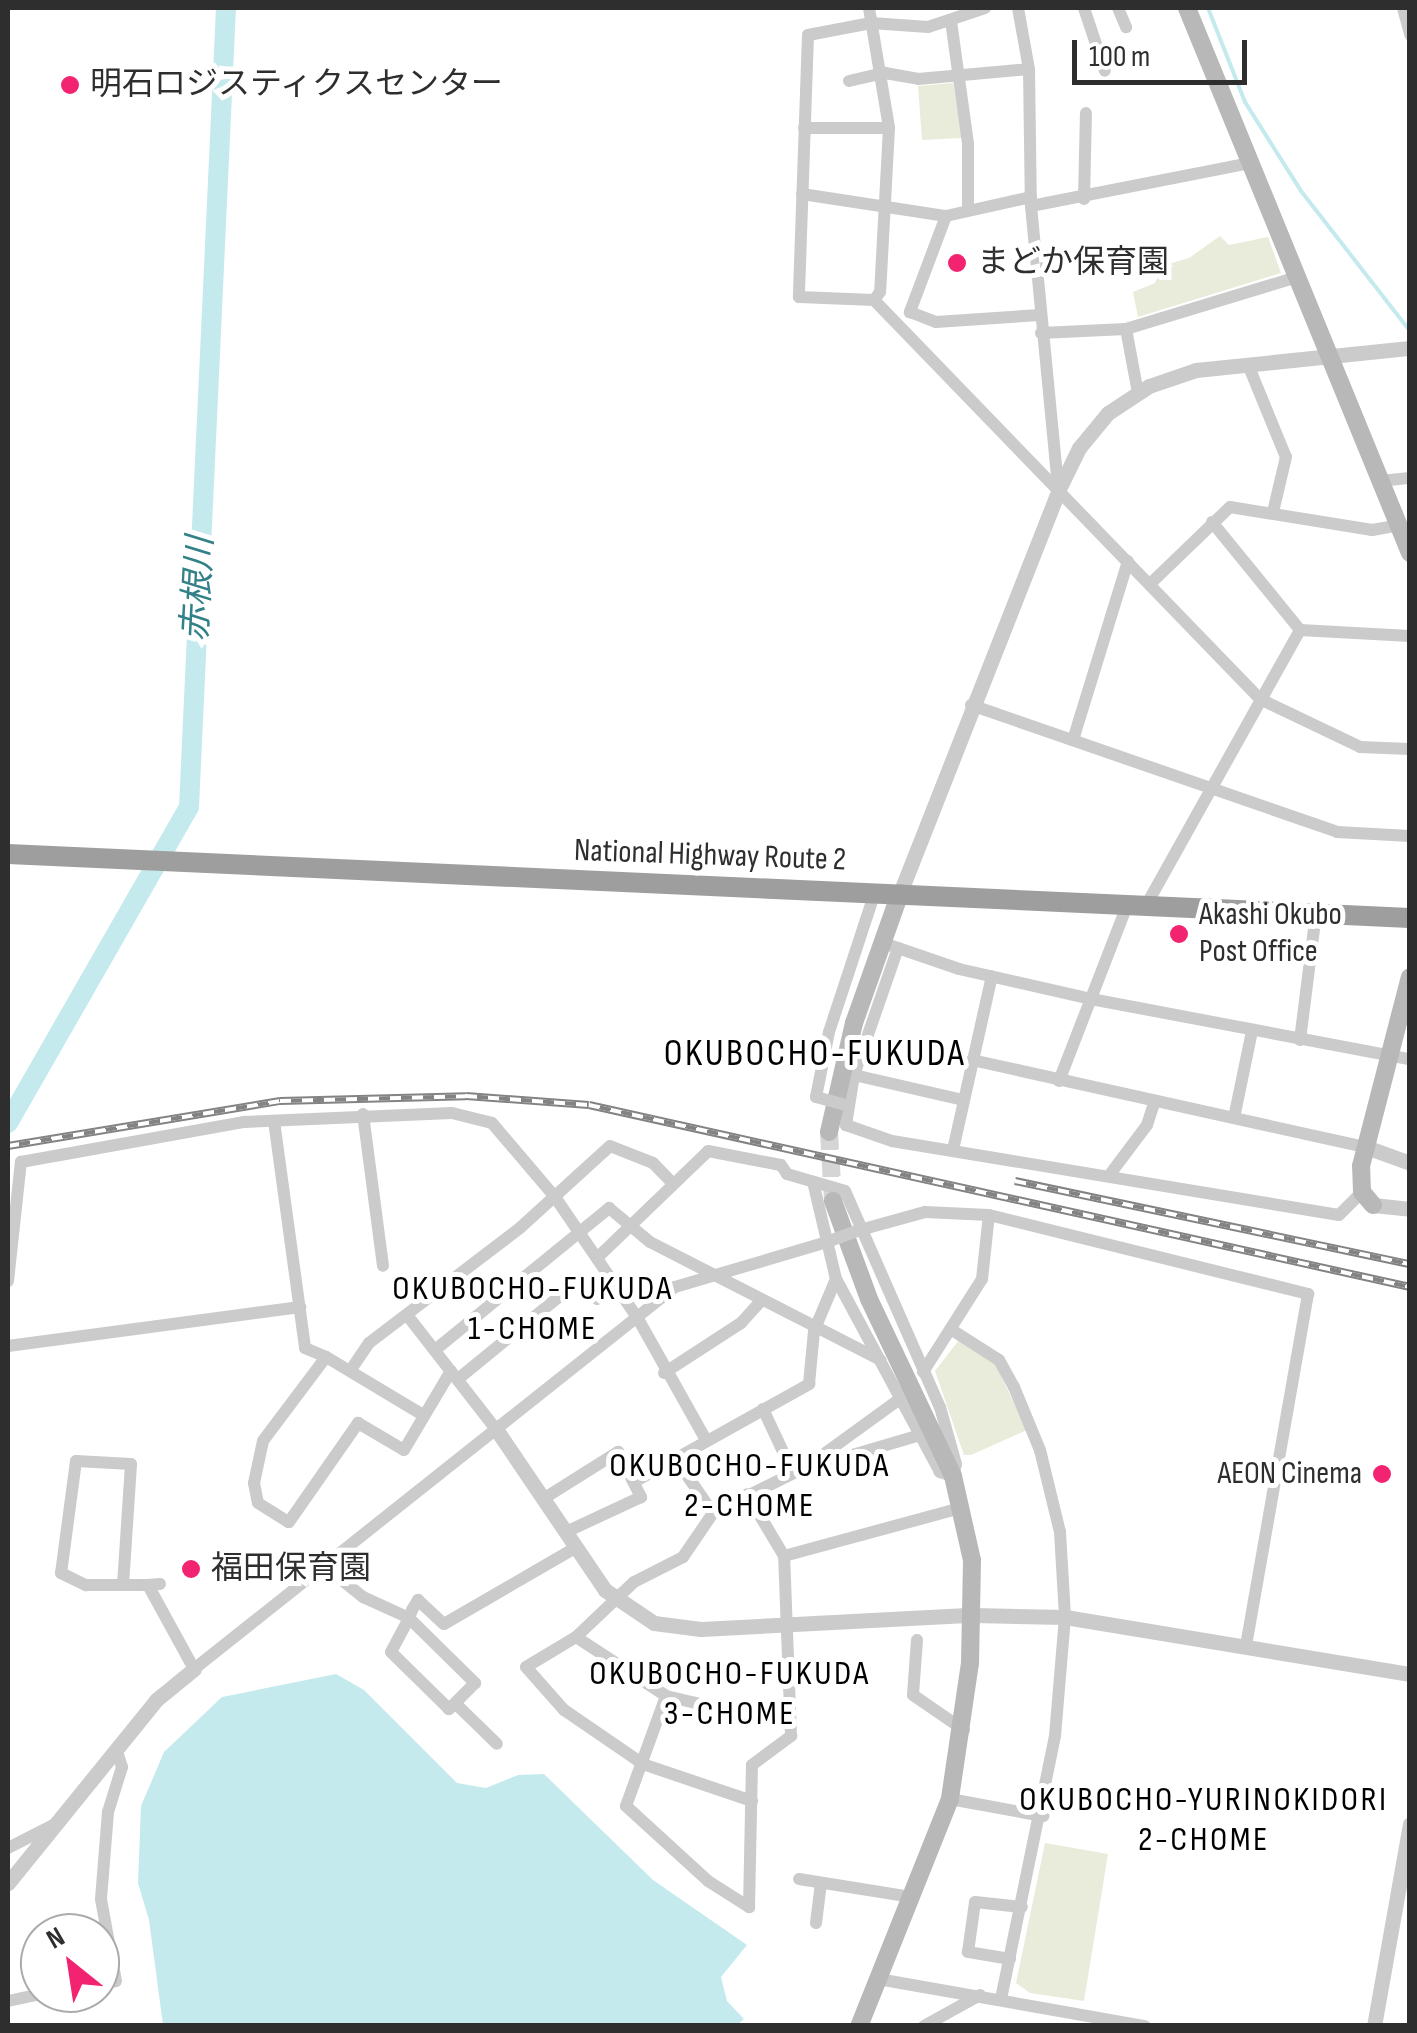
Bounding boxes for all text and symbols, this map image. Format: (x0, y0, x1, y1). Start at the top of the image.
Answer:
scale bar (1077, 20, 1252, 82)
text: 100 m (1089, 39, 1150, 75)
place label: 明石ロジスティクスセンター (90, 66, 506, 104)
marker: 明石ロジスティクスセンター (59, 74, 81, 96)
place label: まどか保育園 (977, 244, 1169, 282)
marker: まどか保育園 (946, 252, 968, 274)
water label: 赤根川 (175, 535, 223, 643)
street label: National Highway Route 2 (573, 832, 847, 880)
place label: Akashi Okubo Post Office (1199, 897, 1342, 972)
marker: Akashi Okubo Post Office (1168, 923, 1190, 945)
district label: OKUBOCHO-FUKUDA (664, 1031, 966, 1077)
district label: OKUBOCHO-FUKUDA 1-CHOME (392, 1268, 674, 1350)
district label: OKUBOCHO-FUKUDA 2-CHOME (609, 1445, 891, 1527)
place label: AEON Cinema (1217, 1455, 1362, 1493)
marker: AEON Cinema (1371, 1463, 1393, 1485)
place label: 福田保育園 (211, 1550, 371, 1588)
marker: 福田保育園 (180, 1558, 202, 1580)
district label: OKUBOCHO-FUKUDA 3-CHOME (589, 1653, 871, 1735)
district label: OKUBOCHO-YURINOKIDORI 2-CHOME (1019, 1779, 1389, 1861)
north arrow (20, 1913, 120, 2013)
text: N (41, 1920, 70, 1956)

